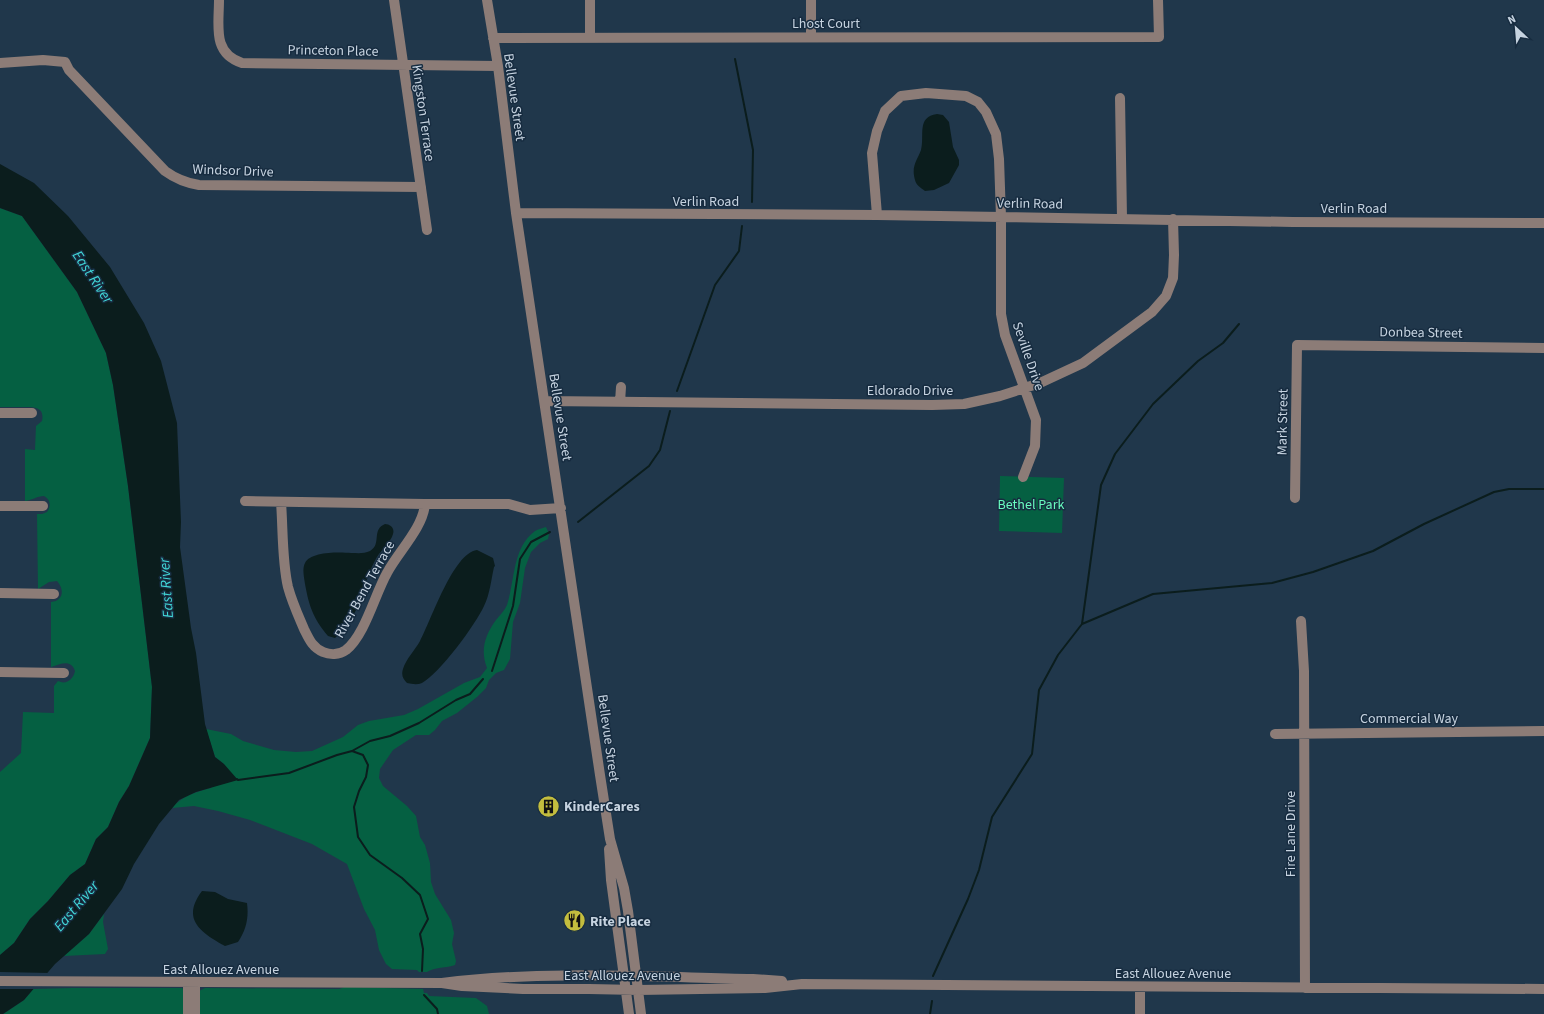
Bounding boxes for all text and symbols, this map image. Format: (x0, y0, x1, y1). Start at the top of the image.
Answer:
north arrow (1496, 8, 1536, 48)
text: N (1505, 11, 1518, 28)
street label: Lhost Court (792, 14, 860, 34)
street label: Princeton Place (287, 40, 379, 62)
street label: Bellevue Street (498, 52, 530, 143)
street label: Kingston Terrace (406, 64, 440, 163)
street label: Windsor Drive (192, 160, 274, 182)
street label: Verlin Road (673, 192, 739, 212)
street label: Verlin Road (997, 193, 1063, 215)
street label: Verlin Road (1321, 199, 1387, 219)
water label: East River (67, 246, 119, 309)
street label: Seville Drive (1007, 319, 1049, 394)
street label: Donbea Street (1379, 322, 1463, 344)
street label: Bellevue Street (543, 372, 577, 463)
street label: Eldorado Drive (867, 381, 953, 401)
street label: Mark Street (1272, 388, 1294, 456)
park label: Bethel Park (998, 495, 1065, 515)
street label: River Bend Terrace (330, 537, 400, 642)
water label: East River (154, 556, 179, 619)
street label: Bellevue Street (592, 693, 624, 784)
street label: Commercial Way (1360, 709, 1458, 729)
street label: Fire Lane Drive (1281, 791, 1301, 877)
building icon: KinderCares (536, 793, 562, 819)
place label: KinderCares (564, 797, 640, 817)
water label: East River (49, 876, 104, 936)
restaurant icon: Rite Place (562, 908, 588, 934)
place label: Rite Place (590, 912, 651, 932)
street label: East Allouez Avenue (163, 960, 279, 980)
street label: East Allouez Avenue (1115, 964, 1231, 984)
street label: East Allouez Avenue (564, 966, 680, 986)

